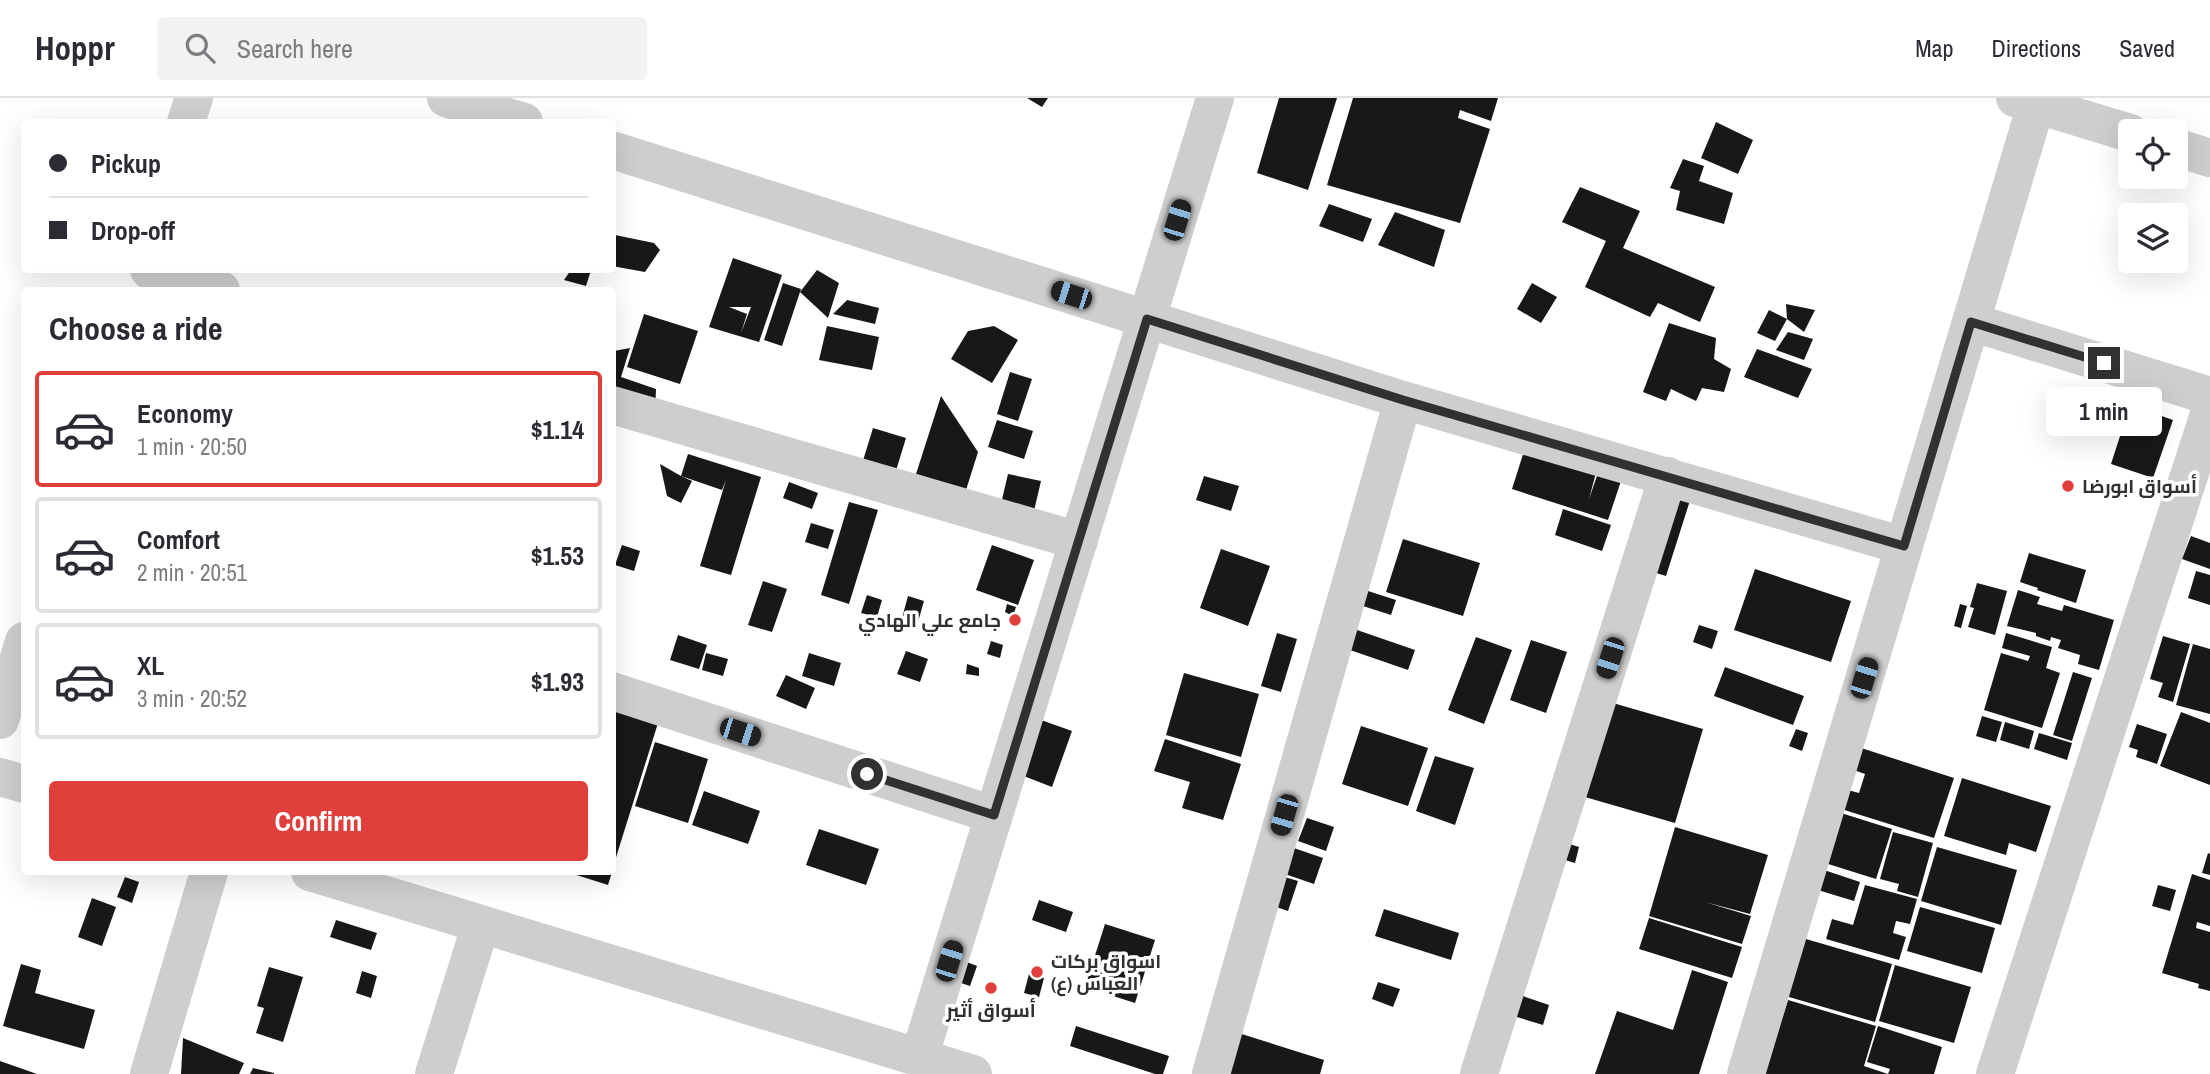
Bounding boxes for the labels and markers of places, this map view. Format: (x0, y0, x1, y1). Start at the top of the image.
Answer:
place label: أسواق ابورضا (2082, 473, 2197, 499)
marker: أسواق ابورضا (2060, 478, 2076, 494)
place label: جامع علي الهادي (858, 607, 1001, 636)
marker: جامع علي الهادي (1007, 612, 1023, 628)
place label: اسواق بركات العباس (ع) (1051, 948, 1161, 997)
marker: اسواق بركات العباس (ع) (1029, 964, 1045, 980)
marker: أسواق أثير (983, 980, 999, 996)
place label: أسواق أثير (945, 997, 1036, 1023)

